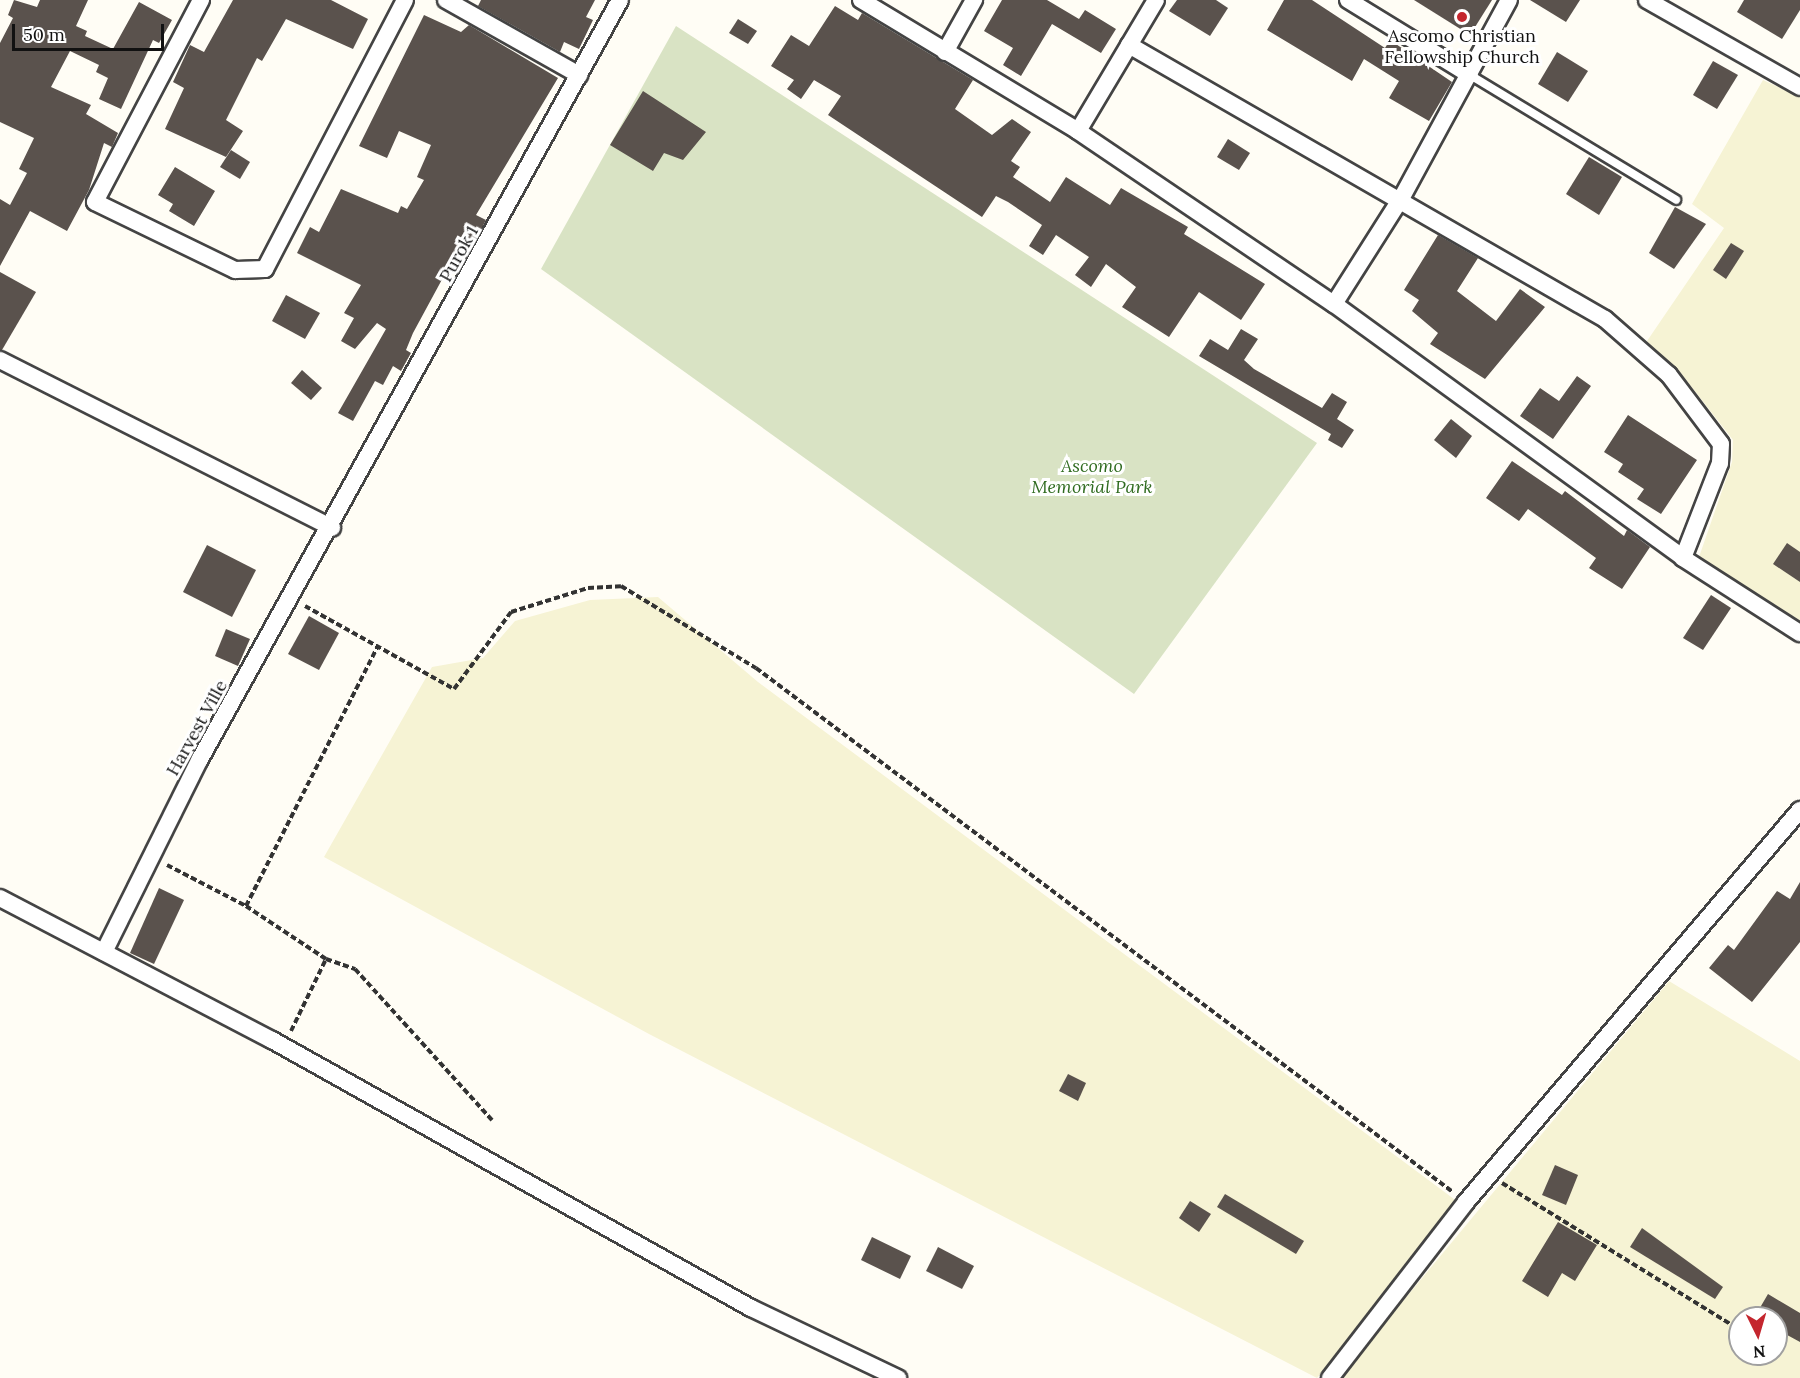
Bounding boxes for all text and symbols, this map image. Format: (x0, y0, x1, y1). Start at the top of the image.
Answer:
marker: Ascomo Christian Fellowship Church (1455, 10, 1469, 24)
scale bar (15, 12, 166, 50)
text: 50 m (23, 23, 65, 46)
place label: Ascomo Christian Fellowship Church (1384, 26, 1540, 68)
street label: Purok 1 (435, 222, 483, 286)
park label: Ascomo Memorial Park (1031, 456, 1153, 498)
street label: Harvest Ville (162, 676, 232, 780)
north arrow (1728, 1306, 1788, 1366)
text: N (1752, 1341, 1766, 1362)

